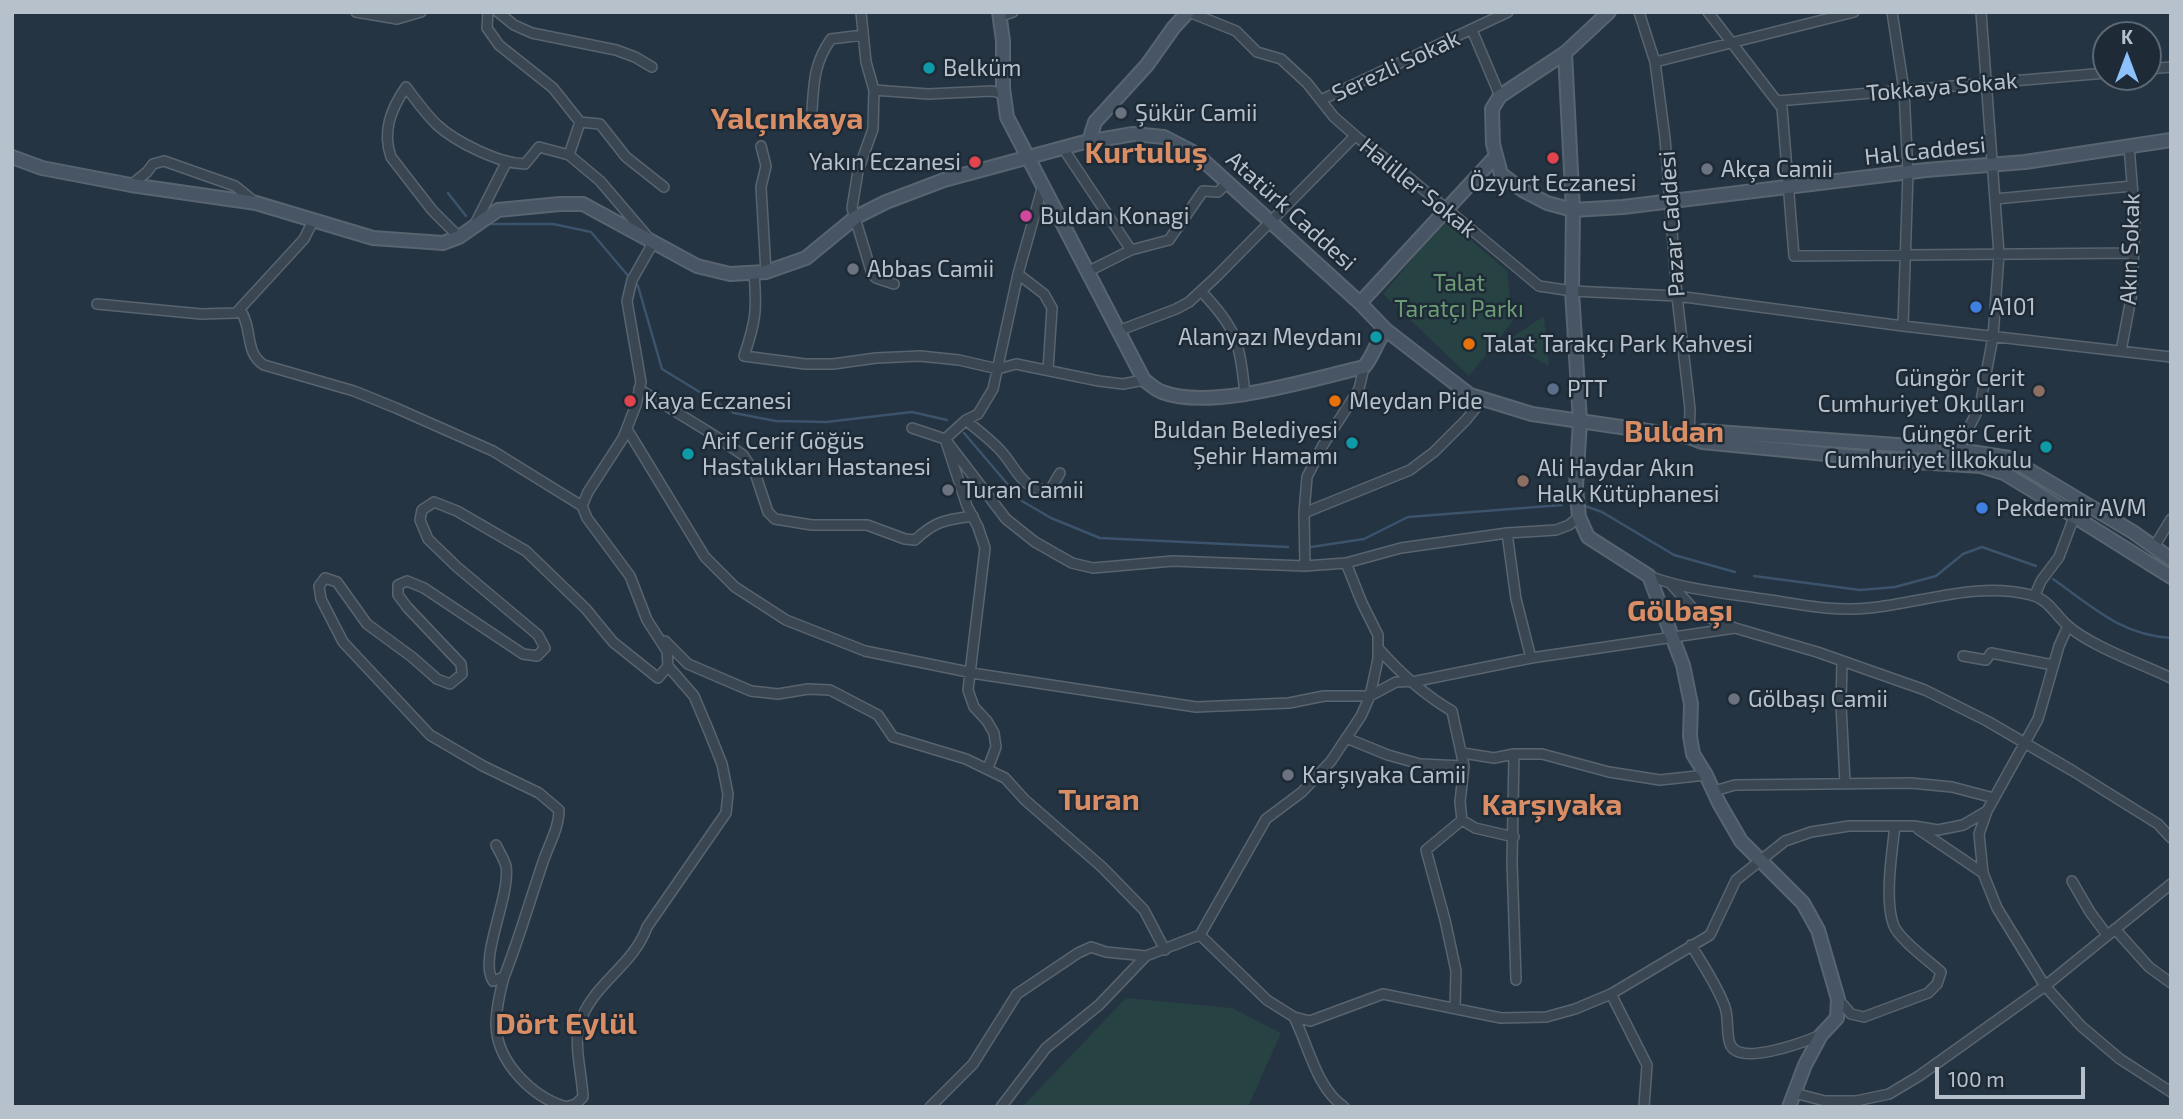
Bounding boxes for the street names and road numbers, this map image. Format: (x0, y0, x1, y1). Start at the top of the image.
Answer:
street label: Serezli Sokak (1328, 24, 1464, 108)
street label: Tokkaya Sokak (1865, 67, 2019, 107)
street label: Hal Caddesi (1863, 131, 1987, 171)
street label: Haliller Sokak (1354, 132, 1482, 244)
street label: Atatürk Caddesi (1220, 145, 1362, 277)
street label: Pazar Caddesi (1653, 150, 1691, 298)
street label: Akın Sokak (2114, 192, 2146, 306)

